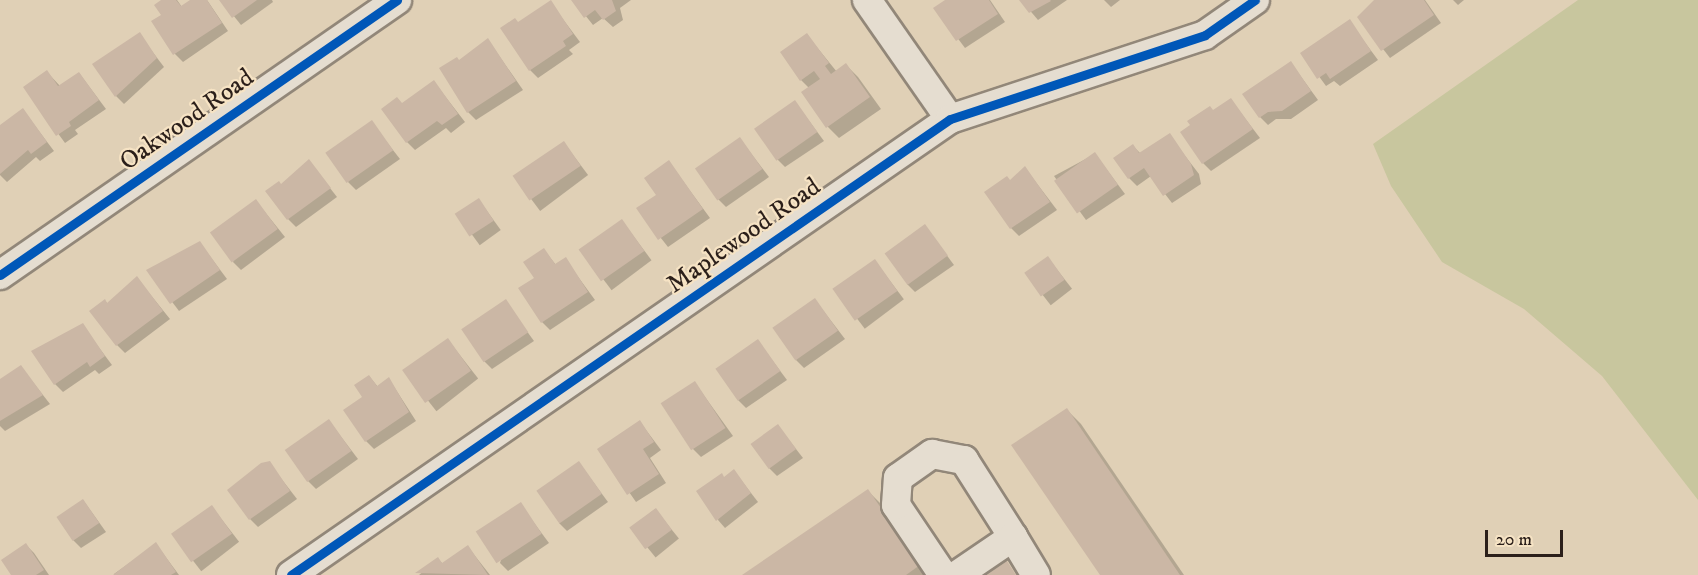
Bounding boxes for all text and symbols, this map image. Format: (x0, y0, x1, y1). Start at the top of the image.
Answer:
street label: Oakwood Road (114, 62, 260, 178)
street label: Maplewood Road (661, 171, 827, 301)
scale bar (1488, 518, 1566, 556)
text: 20 m (1496, 529, 1532, 551)

